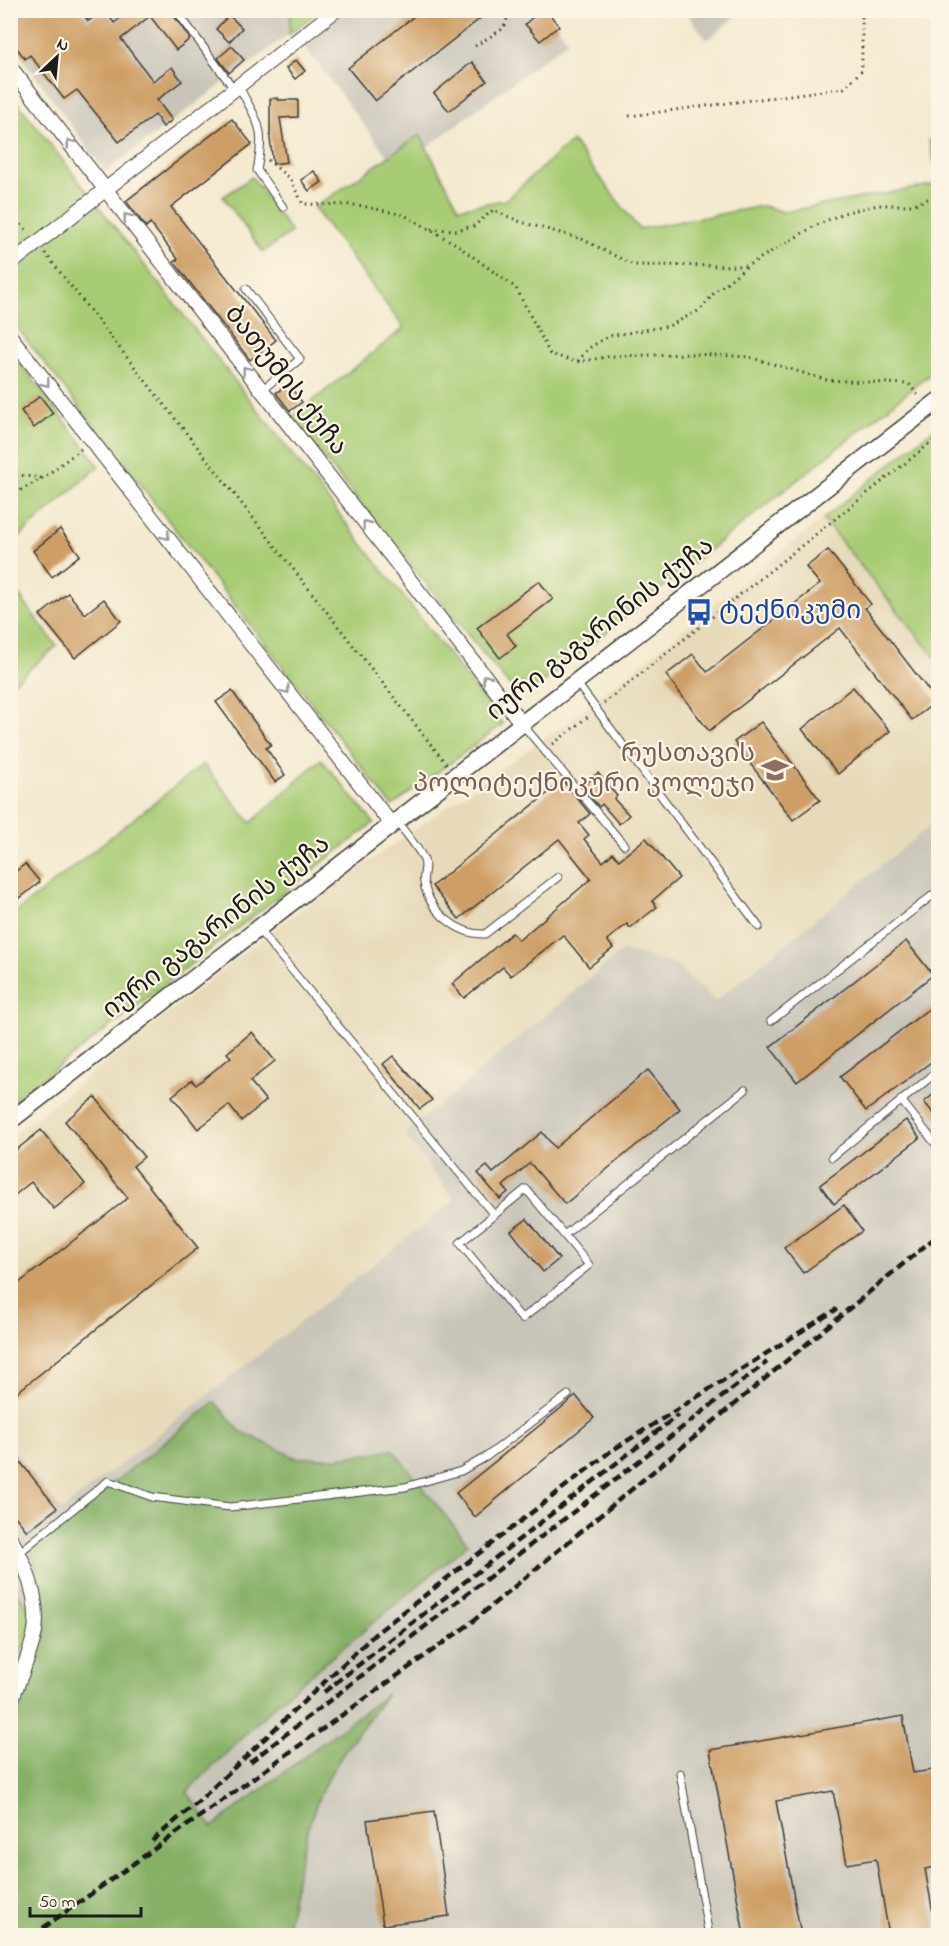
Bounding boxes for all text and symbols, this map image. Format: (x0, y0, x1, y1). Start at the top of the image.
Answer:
north arrow (27, 27, 87, 87)
text: N (53, 32, 73, 59)
one-way arrow (66, 139, 77, 150)
one-way arrow (123, 212, 134, 223)
street label: ბათუმის ქუჩა (214, 298, 356, 464)
one-way arrow (243, 366, 254, 377)
one-way arrow (39, 376, 50, 387)
one-way arrow (363, 520, 374, 531)
street label: იური გაგარინის ქუჩა (479, 529, 723, 731)
one-way arrow (159, 530, 170, 541)
place label: ტექნიკუმი (719, 593, 861, 631)
bus stop icon: ტექნიკუმი (684, 597, 714, 627)
one-way arrow (483, 673, 494, 684)
one-way arrow (279, 683, 290, 694)
place label: რუსთავის პოლიტექნიკური კოლეჯი (413, 736, 755, 804)
school or university icon: რუსთავის პოლიტექნიკური კოლეჯი (760, 755, 790, 785)
street label: იური გაგარინის ქუჩა (95, 827, 339, 1029)
scale bar (30, 1880, 141, 1918)
text: 50 m (39, 1890, 76, 1916)

